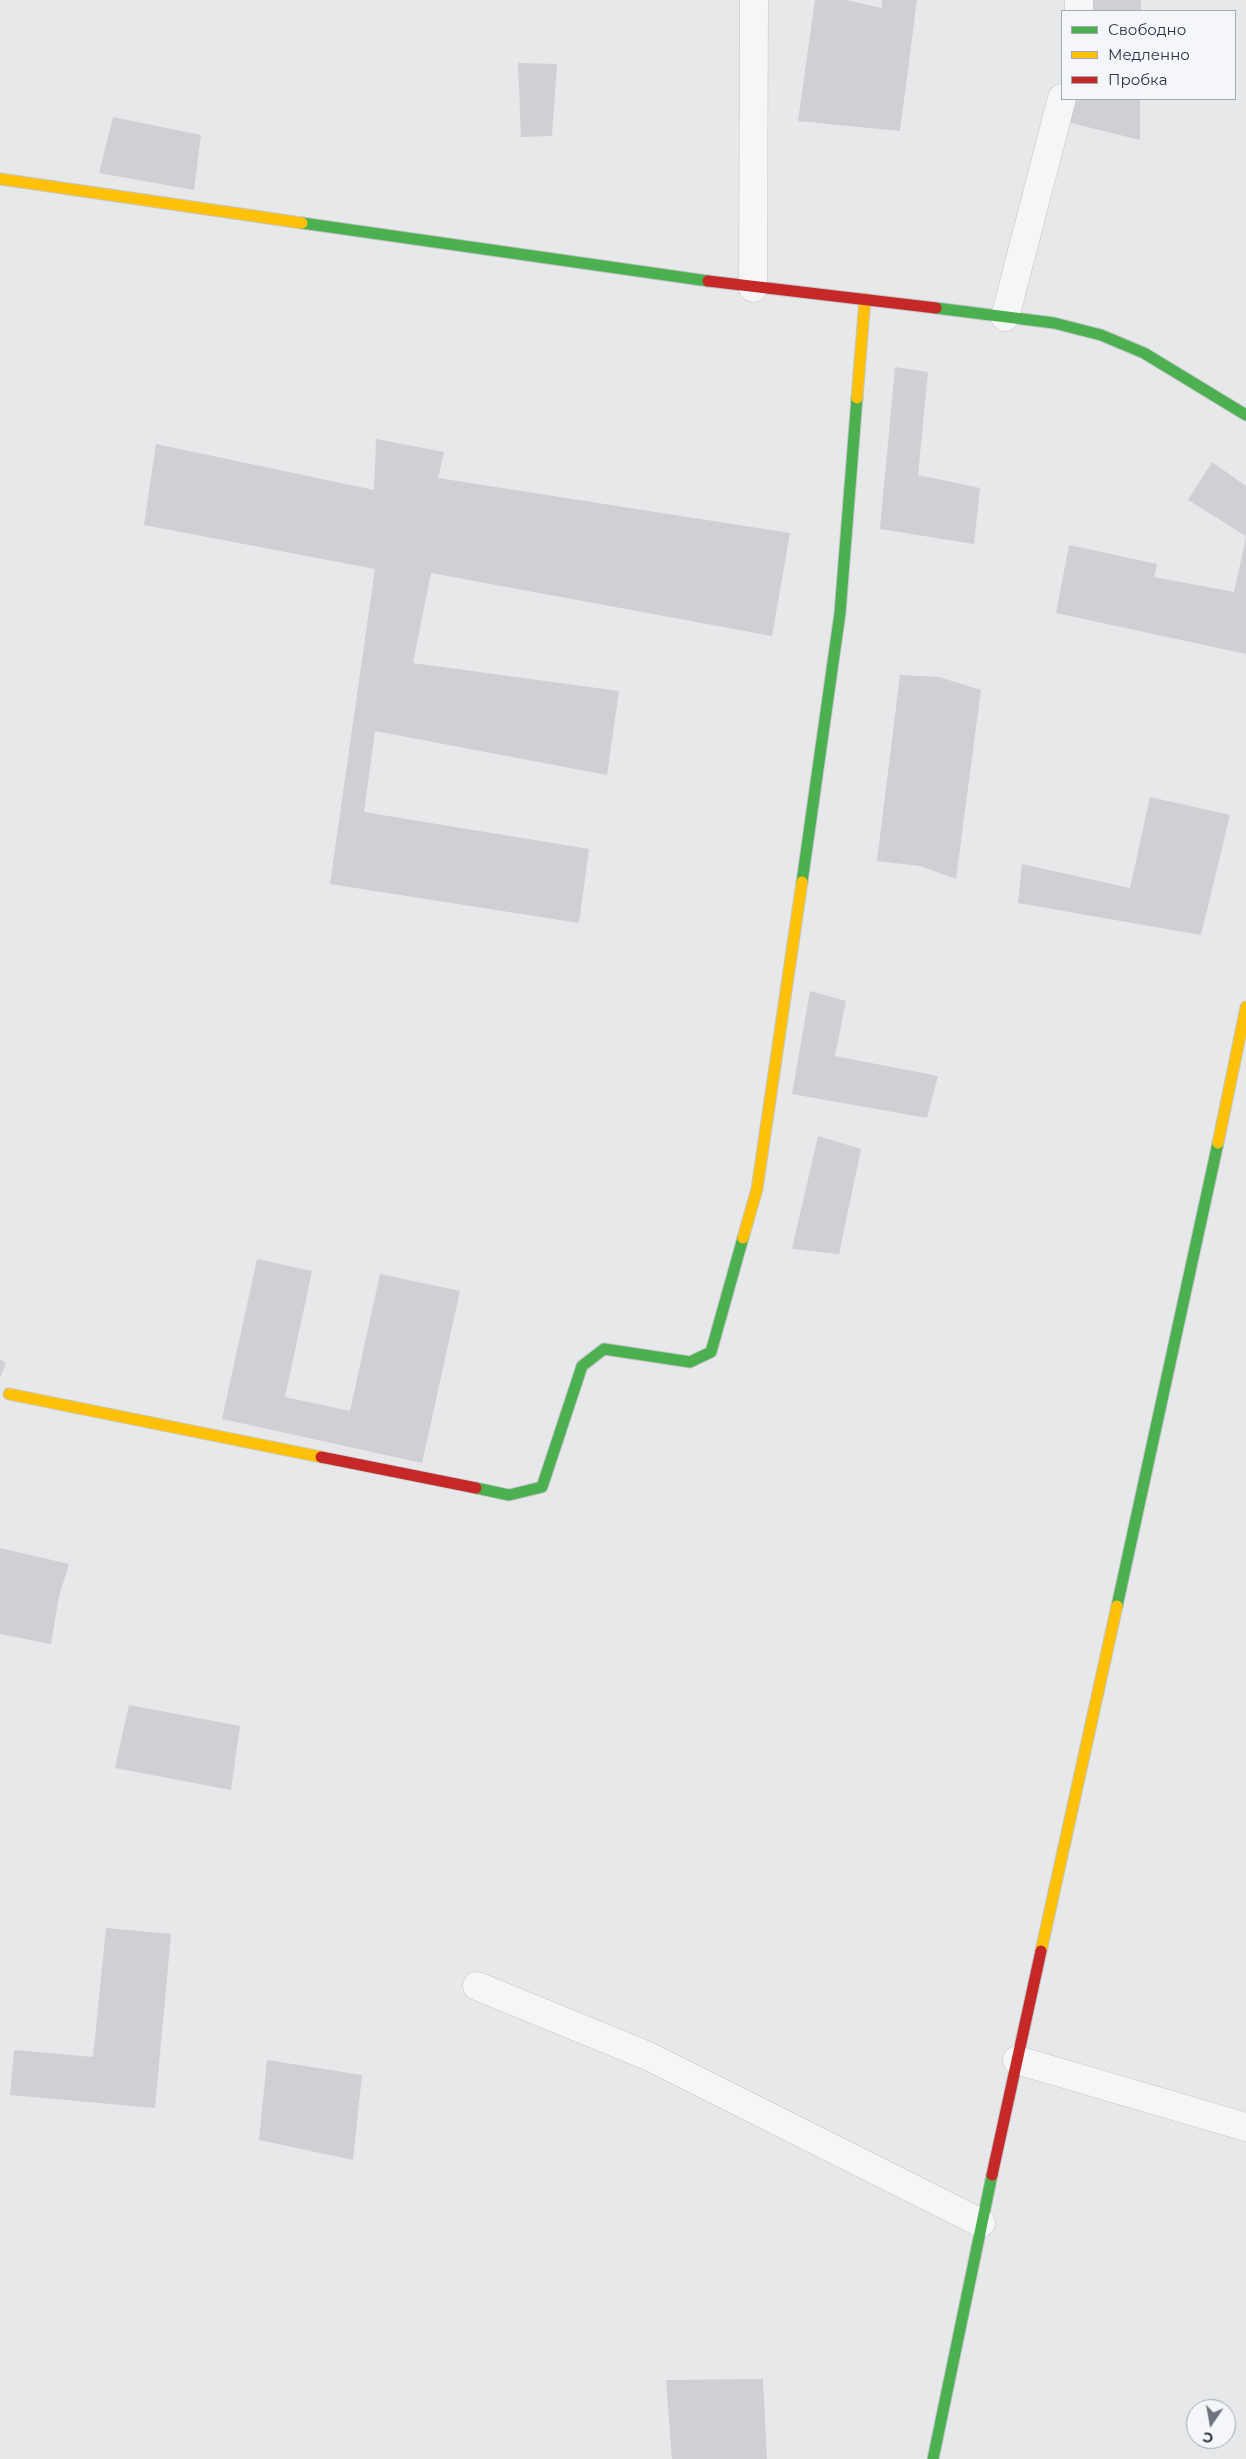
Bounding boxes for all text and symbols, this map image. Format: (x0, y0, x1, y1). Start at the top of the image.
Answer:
legend (1061, 10, 1236, 100)
text: Свободно (1108, 20, 1186, 39)
text: Медленно (1108, 45, 1190, 64)
text: Пробка (1108, 70, 1167, 89)
north arrow (1186, 2399, 1236, 2449)
text: С (1201, 2428, 1215, 2448)

